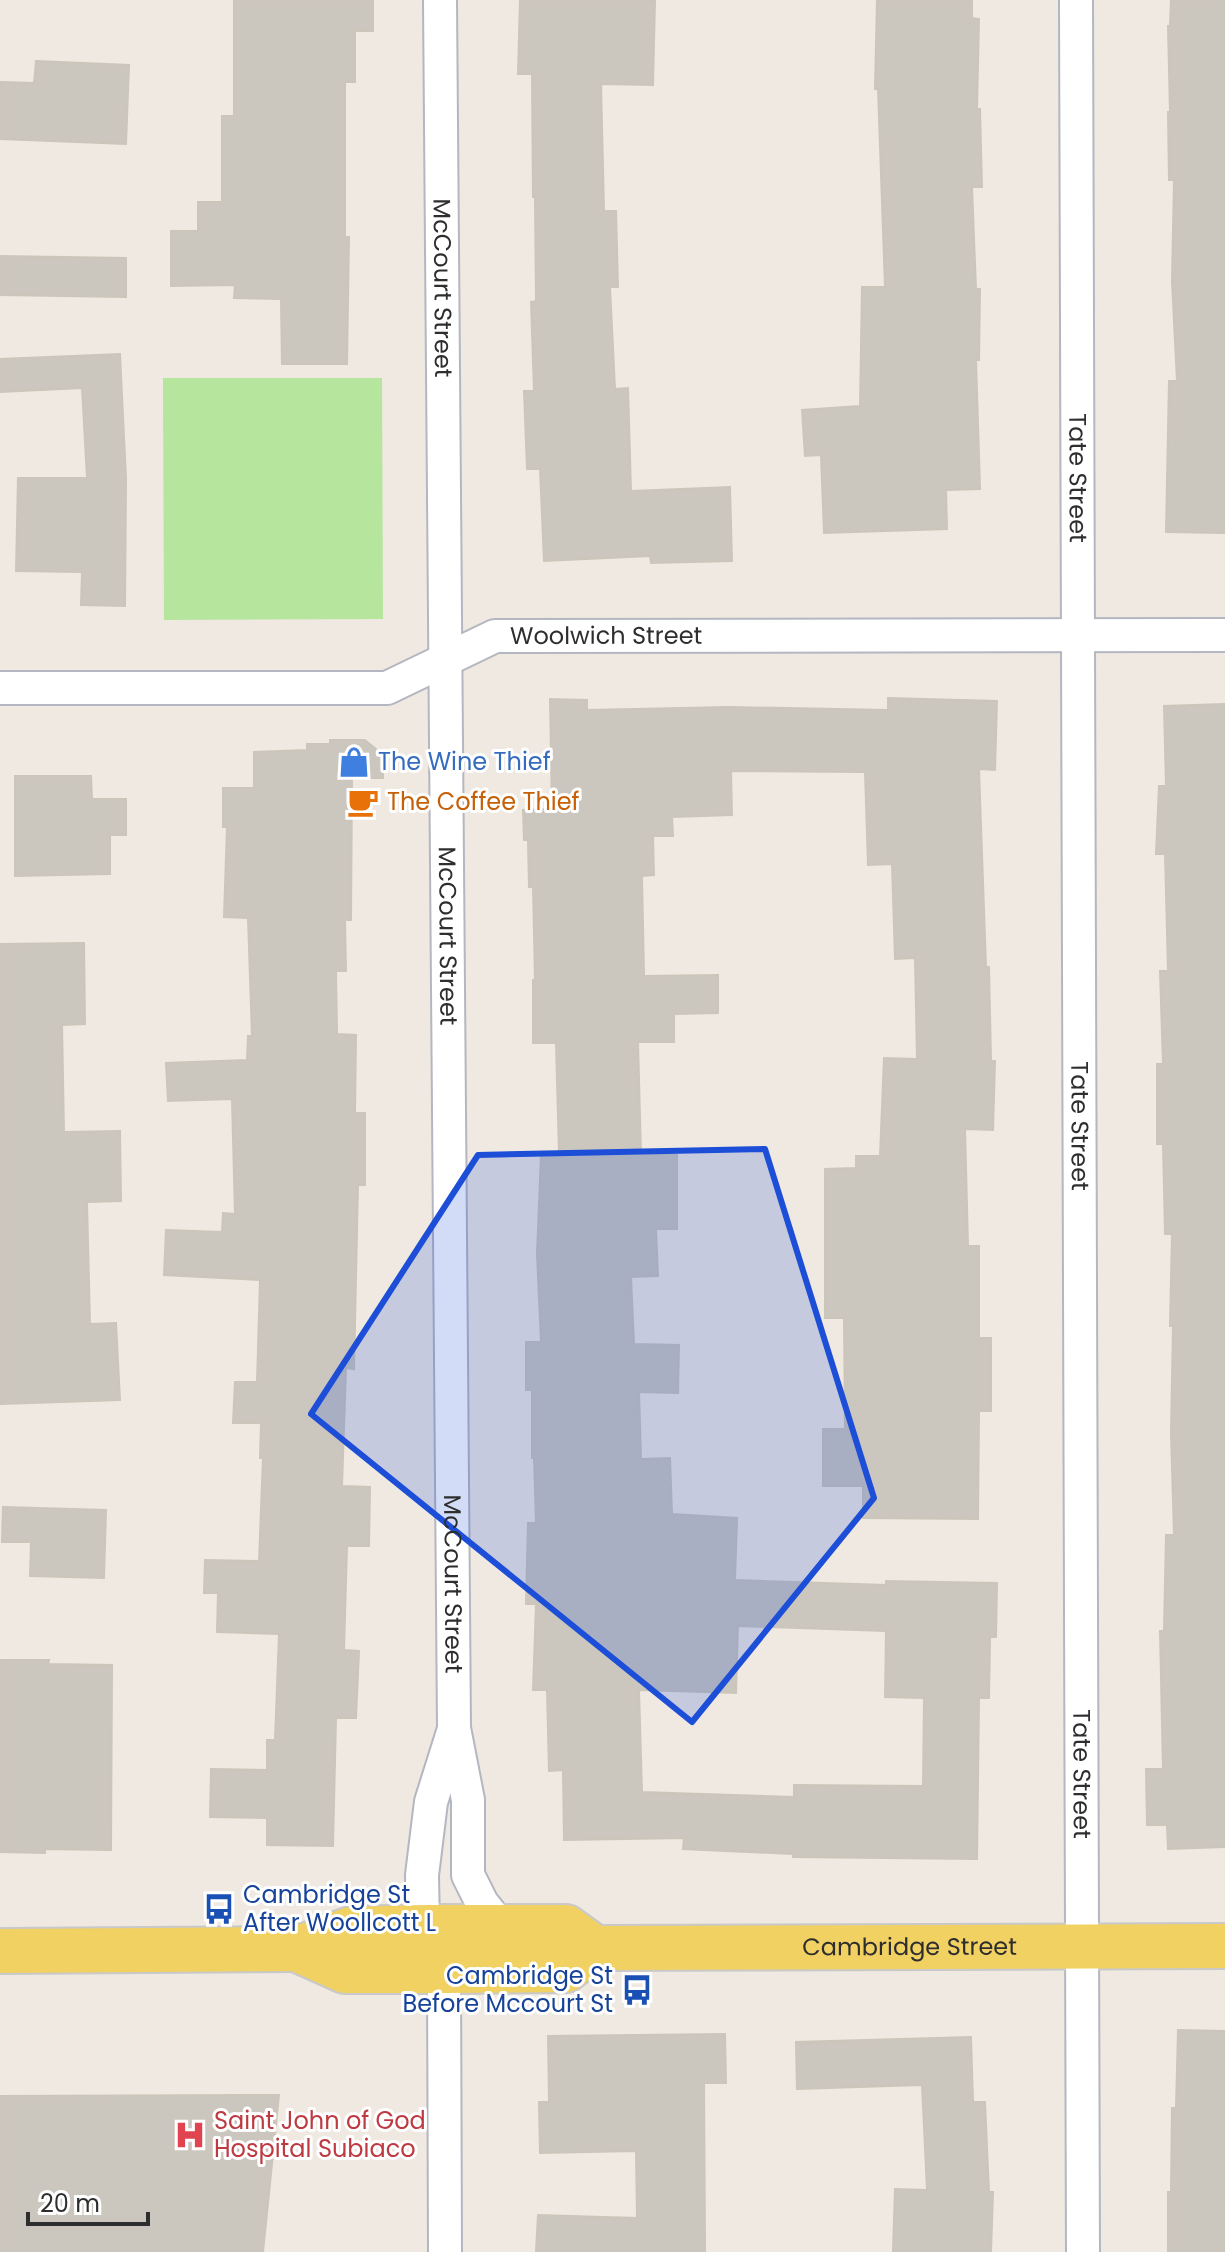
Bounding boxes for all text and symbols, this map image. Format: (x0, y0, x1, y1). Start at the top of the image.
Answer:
street label: McCourt Street (426, 198, 460, 378)
street label: Tate Street (1061, 413, 1095, 543)
street label: Woolwich Street (510, 619, 702, 652)
shop icon: The Wine Thief (337, 745, 371, 779)
place label: The Wine Thief (378, 745, 551, 778)
cafe icon: The Coffee Thief (346, 785, 380, 819)
place label: The Coffee Thief (387, 785, 580, 818)
street label: McCourt Street (431, 846, 465, 1026)
street label: Tate Street (1063, 1061, 1097, 1191)
street label: McCourt Street (436, 1494, 471, 1674)
street label: Tate Street (1065, 1709, 1099, 1839)
place label: Cambridge St After Woollcott L (243, 1878, 436, 1939)
bus stop icon: Cambridge St After Woollcott L (202, 1892, 236, 1926)
street label: Cambridge Street (802, 1930, 1017, 1963)
place label: Cambridge St Before Mccourt St (402, 1959, 613, 2020)
bus stop icon: Cambridge St Before Mccourt St (620, 1973, 654, 2007)
place label: Saint John of God Hospital Subiaco (214, 2104, 426, 2165)
hospital icon: Saint John of God Hospital Subiaco (173, 2118, 207, 2152)
scale bar (28, 2176, 148, 2226)
text: 20 m (40, 2187, 100, 2220)

